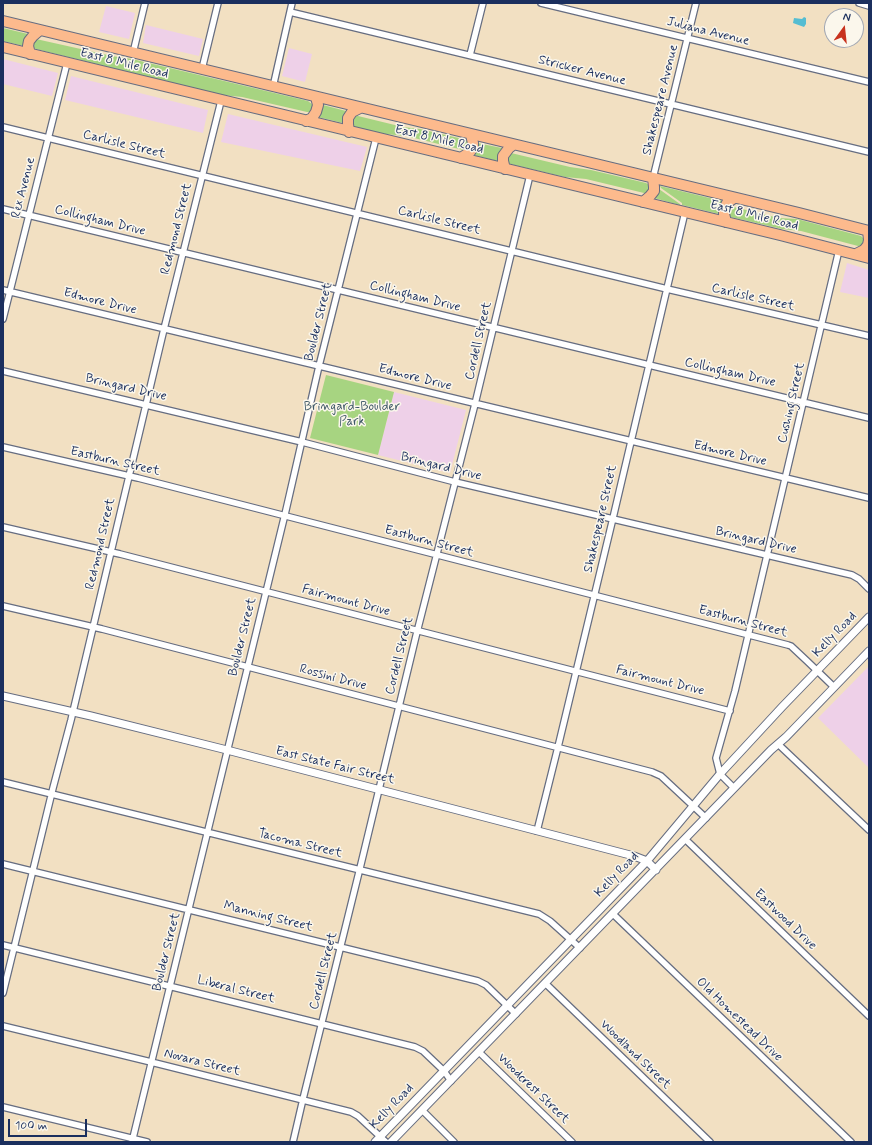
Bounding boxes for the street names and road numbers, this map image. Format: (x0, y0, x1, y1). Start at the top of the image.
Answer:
street label: Juliana Avenue (665, 14, 751, 50)
street label: Shakespeare Avenue (640, 43, 682, 157)
street label: East 8 Mile Road (78, 45, 170, 83)
street label: Stricker Avenue (537, 53, 627, 89)
street label: East 8 Mile Road (393, 122, 485, 158)
street label: Carlisle Street (81, 127, 167, 163)
street label: Rex Avenue (9, 156, 39, 220)
street label: Redmond Street (158, 182, 196, 276)
street label: East 8 Mile Road (708, 197, 800, 235)
street label: Collingham Drive (53, 202, 147, 240)
street label: Carlisle Street (396, 203, 482, 239)
street label: Collingham Drive (368, 278, 462, 316)
street label: Boulder Street (302, 281, 336, 363)
street label: Carlisle Street (710, 281, 796, 315)
street label: Edmore Drive (62, 285, 138, 319)
street label: Cordell Street (462, 300, 496, 382)
street label: Collingham Drive (683, 355, 777, 391)
street label: Edmore Drive (377, 361, 453, 395)
street label: Cushing Street (775, 361, 809, 445)
street label: Bringard Drive (84, 371, 168, 405)
street label: Edmore Drive (692, 438, 768, 470)
street label: Eastburn Street (69, 444, 161, 480)
street label: Bringard Drive (399, 449, 483, 485)
street label: Shakespeare Street (581, 464, 621, 574)
street label: Redmond Street (83, 497, 119, 591)
street label: Eastburn Street (383, 523, 475, 561)
street label: Bringard Drive (714, 524, 798, 558)
street label: Fairmount Drive (300, 582, 392, 620)
street label: Boulder Street (226, 596, 260, 678)
street label: Eastburn Street (697, 603, 789, 641)
street label: Kelly Road (810, 609, 860, 661)
street label: Cordell Street (383, 615, 417, 697)
street label: Rossini Drive (298, 662, 368, 694)
street label: Fairmount Drive (614, 662, 706, 700)
street label: East State Fair Street (274, 744, 396, 788)
street label: Tacoma Street (256, 826, 344, 862)
street label: Kelly Road (592, 849, 642, 901)
street label: Eastwood Drive (750, 886, 820, 954)
street label: Manning Street (222, 898, 314, 936)
street label: Boulder Street (150, 911, 184, 993)
street label: Cordell Street (307, 930, 341, 1012)
street label: Liberal Street (196, 973, 276, 1007)
street label: Old Homestead Drive (693, 975, 785, 1065)
street label: Woodland Street (596, 1017, 674, 1093)
street label: Novara Street (162, 1046, 242, 1080)
street label: Woodcrest Street (494, 1051, 572, 1127)
street label: Kelly Road (367, 1081, 417, 1133)

